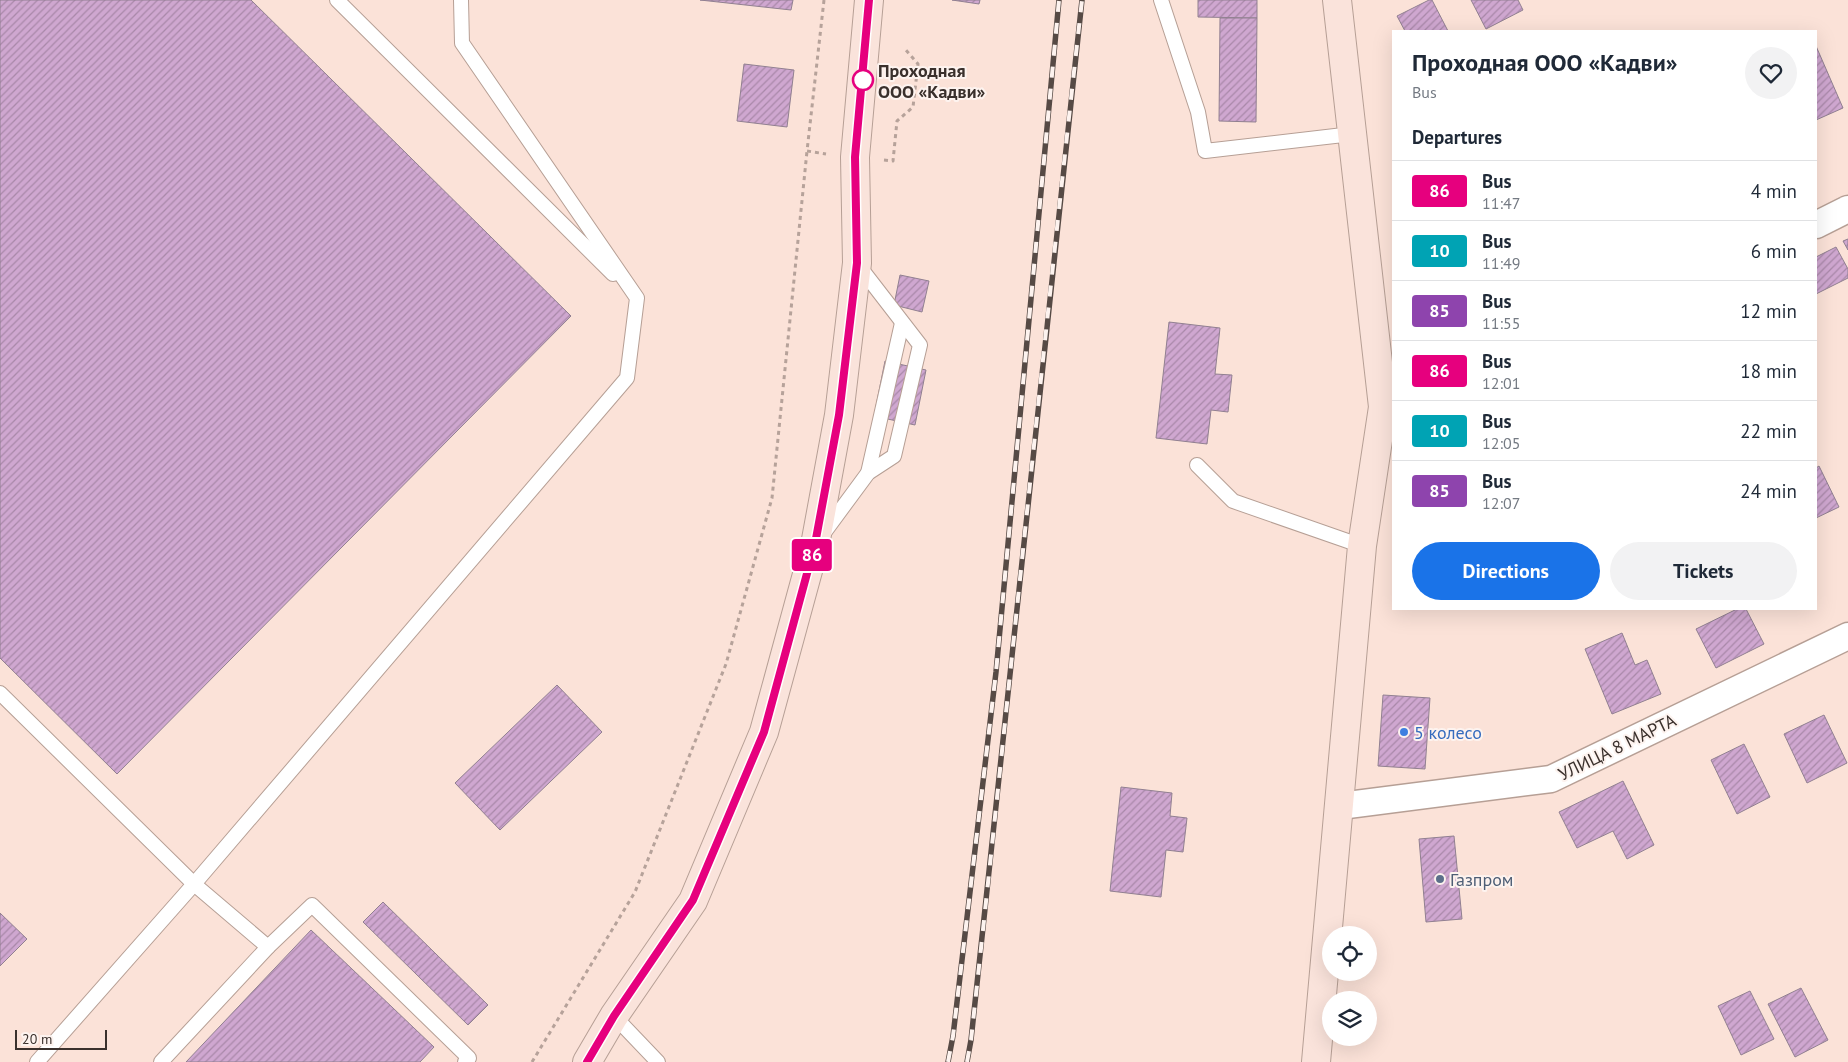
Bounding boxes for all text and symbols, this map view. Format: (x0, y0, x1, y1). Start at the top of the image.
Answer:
text: Проходная ООО «Кадви» (1412, 47, 1677, 78)
button: heart (1745, 47, 1797, 99)
place label: Проходная ООО «Кадви» (878, 59, 985, 103)
marker: Проходная ООО «Кадви» (852, 69, 874, 91)
text: Bus (1412, 82, 1437, 102)
text: Departures (1412, 125, 1502, 149)
text: Bus (1482, 169, 1511, 193)
text: 86 (1429, 179, 1450, 202)
text: 4 min (1751, 179, 1797, 203)
text: 11:47 (1482, 193, 1520, 213)
text: Bus (1482, 229, 1511, 253)
text: 10 (1429, 239, 1450, 262)
text: 6 min (1751, 239, 1797, 263)
text: 11:49 (1482, 253, 1520, 273)
text: Bus (1482, 289, 1511, 313)
text: 85 (1429, 299, 1450, 322)
text: 12 min (1740, 299, 1797, 323)
text: 11:55 (1482, 313, 1520, 333)
text: Bus (1482, 349, 1511, 373)
text: 86 (1429, 359, 1450, 382)
text: 18 min (1740, 359, 1797, 383)
text: 12:01 (1482, 373, 1520, 393)
text: Bus (1482, 409, 1511, 433)
text: 10 (1429, 419, 1450, 442)
text: 22 min (1740, 419, 1797, 443)
text: 12:05 (1482, 433, 1520, 453)
text: Bus (1482, 469, 1511, 493)
text: 85 (1429, 479, 1450, 502)
text: 24 min (1740, 479, 1797, 503)
text: 12:07 (1482, 493, 1520, 513)
line badge: 86 (790, 539, 834, 571)
button: Directions (1412, 542, 1600, 600)
button: Tickets (1610, 542, 1797, 600)
text: 86 (802, 543, 822, 566)
street label: УЛИЦА 8 МАРТА (1554, 708, 1680, 785)
place label: 5 колесо (1414, 721, 1482, 744)
marker: 5 колесо (1398, 726, 1410, 738)
place label: Газпром (1450, 868, 1513, 891)
marker: Газпром (1434, 873, 1446, 885)
map controls (1322, 926, 1377, 1046)
button: locate (1322, 926, 1377, 981)
button: layers (1322, 991, 1377, 1046)
scale bar (15, 1027, 108, 1050)
text: 20 m (22, 1030, 52, 1048)

